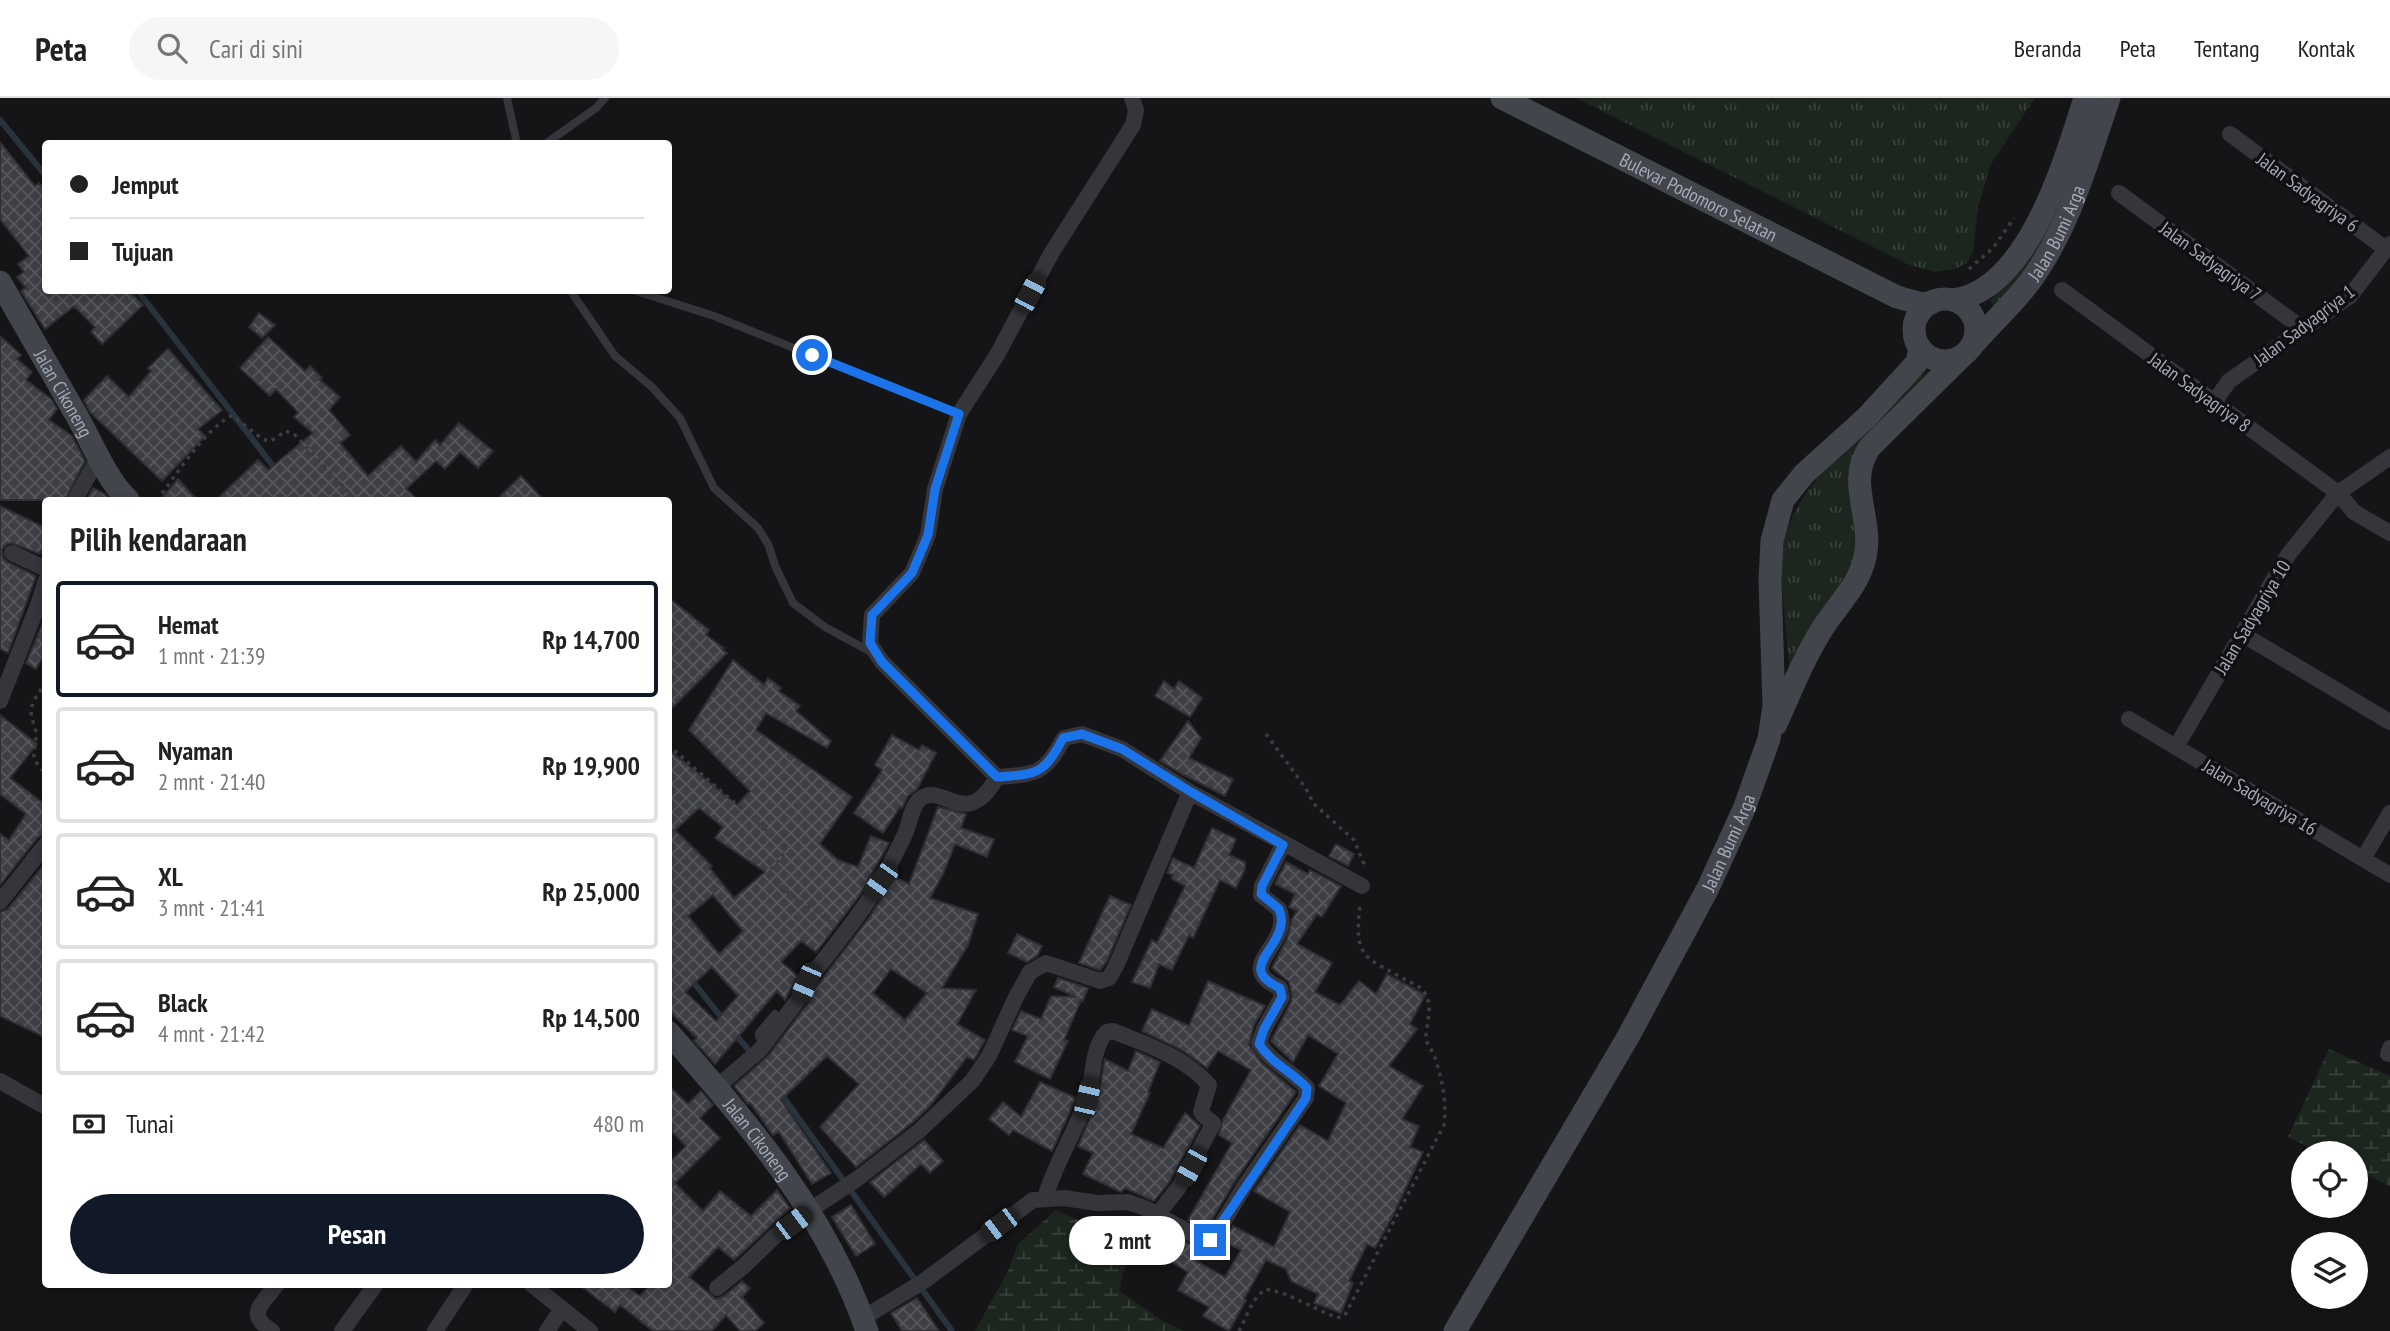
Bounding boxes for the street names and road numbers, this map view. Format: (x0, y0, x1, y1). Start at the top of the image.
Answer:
street label: Jalan Sadyagriya 6 (2252, 146, 2364, 237)
street label: Bulevar Podomoro Selatan (1616, 147, 1781, 247)
street label: Jalan Bumi Arga (2022, 182, 2090, 286)
street label: Jalan Sadyagriya 7 (2155, 215, 2267, 306)
street label: Jalan Sadyagriya 1 (2248, 279, 2359, 371)
street label: Jalan Cikoneng (28, 344, 98, 441)
street label: Jalan Sadyagriya 8 (2144, 346, 2256, 437)
street label: Jalan Sadyagriya 10 (2208, 556, 2295, 679)
street label: Jalan Sadyagriya 16 (2198, 753, 2321, 840)
street label: Jalan Bumi Arga (1696, 791, 1760, 896)
street label: Jalan Cikoneng (718, 1092, 797, 1185)

